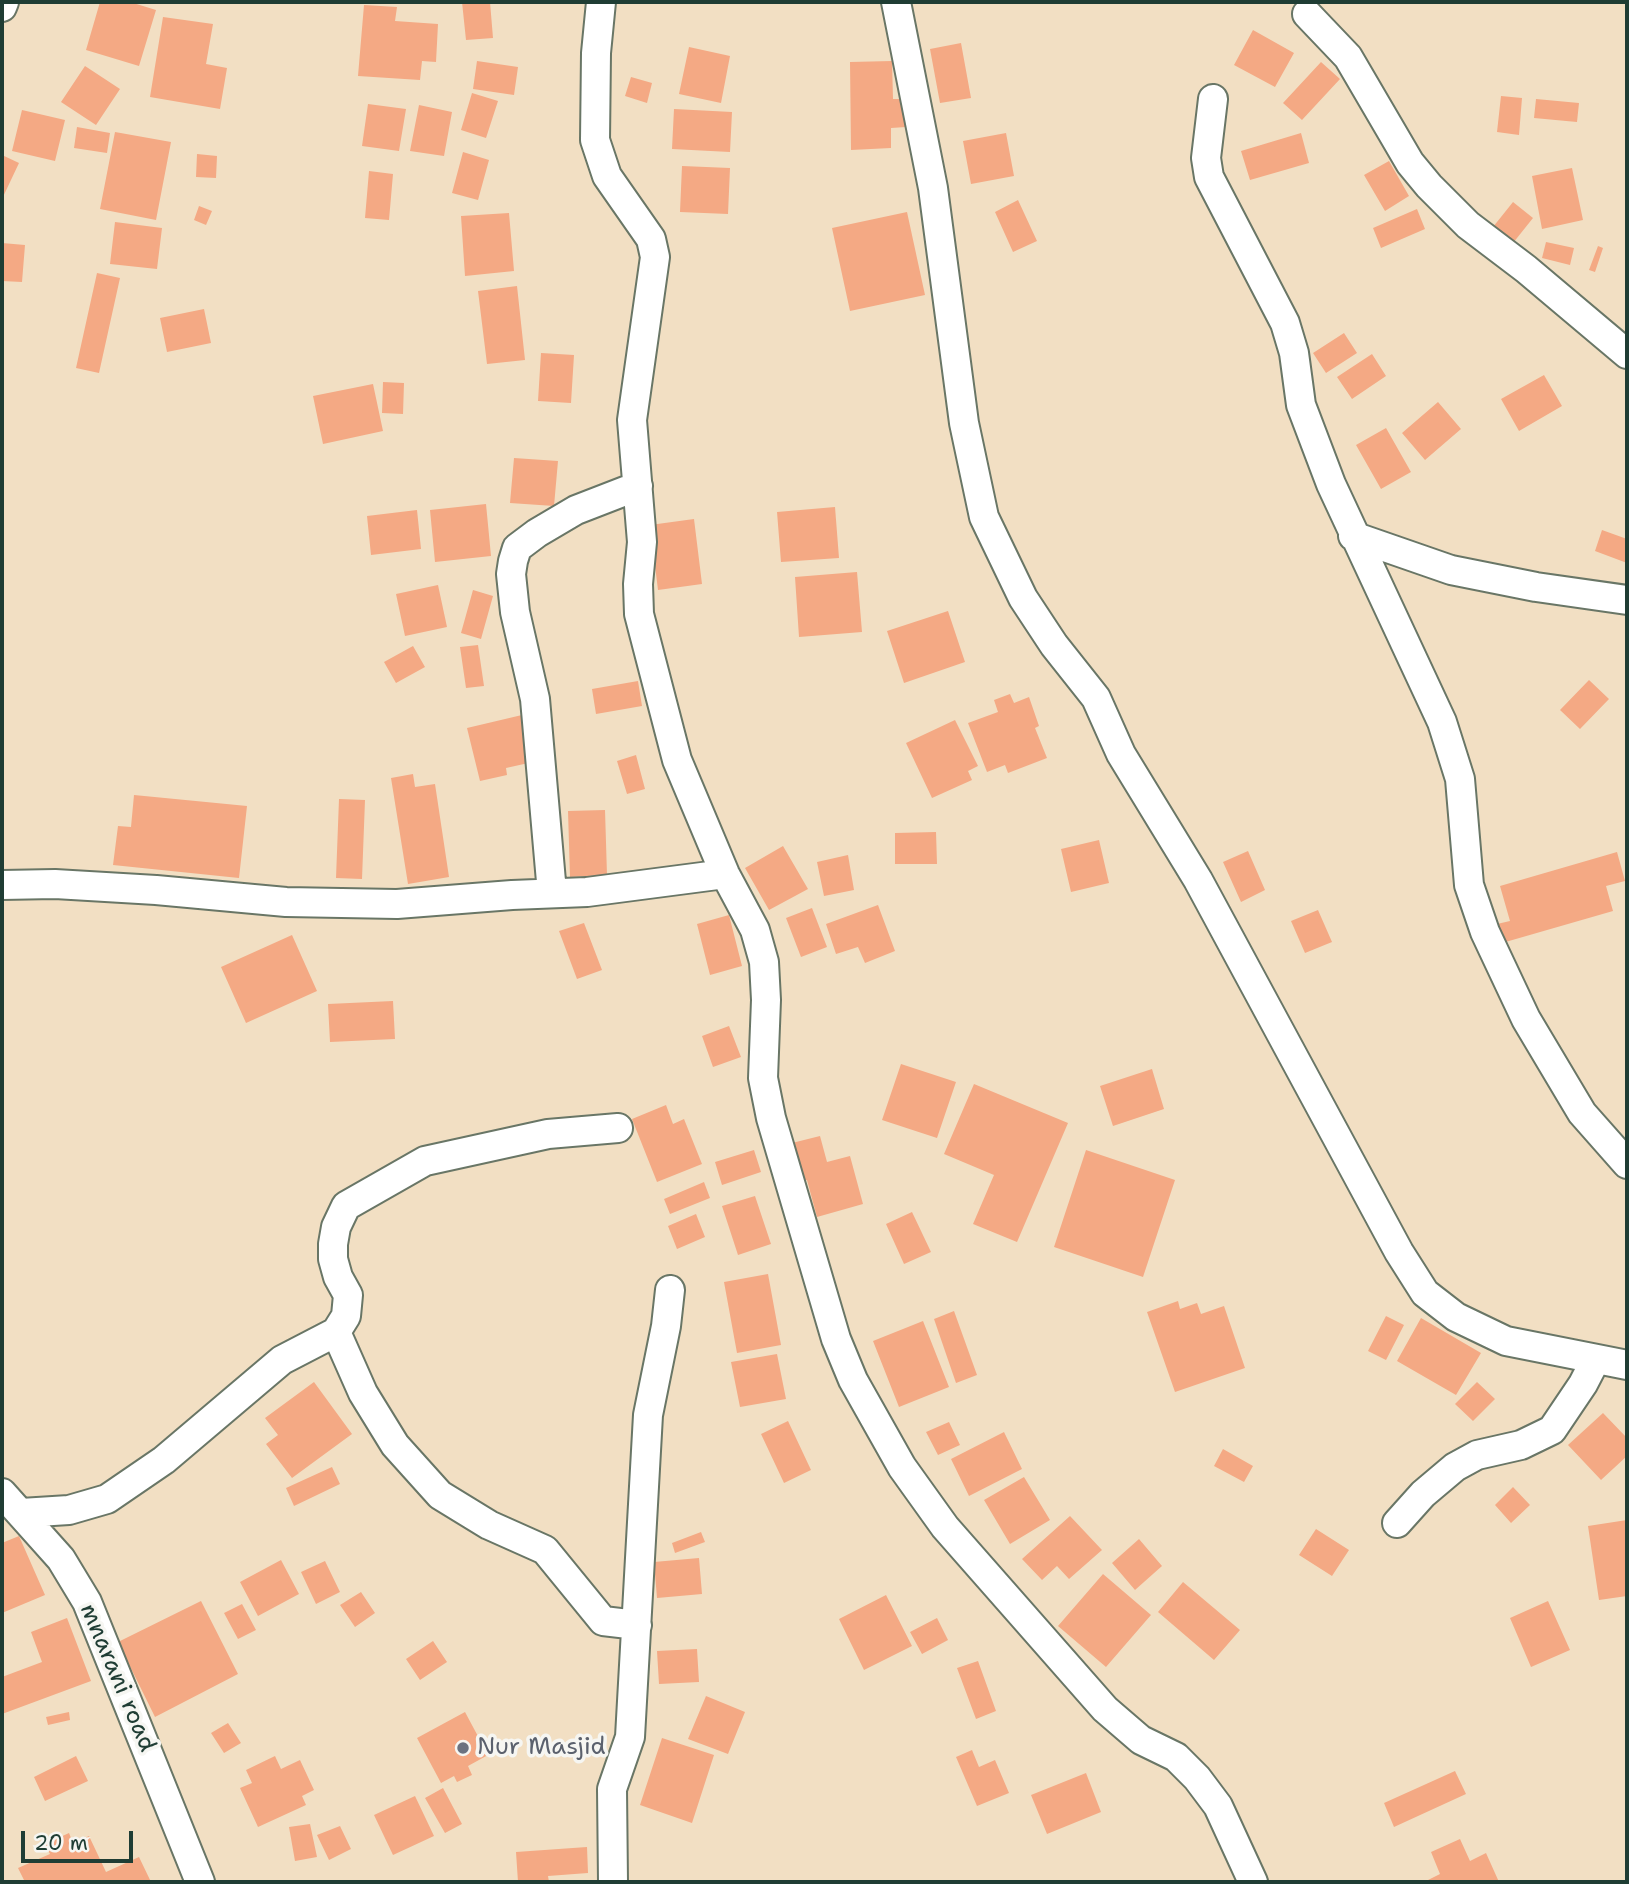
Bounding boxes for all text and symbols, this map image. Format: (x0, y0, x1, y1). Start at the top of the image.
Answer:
street label: mnarani road (73, 1599, 161, 1757)
place label: Nur Masjid (477, 1734, 606, 1762)
marker: Nur Masjid (455, 1740, 471, 1756)
scale bar (24, 1818, 136, 1862)
text: 20 m (34, 1829, 88, 1857)

